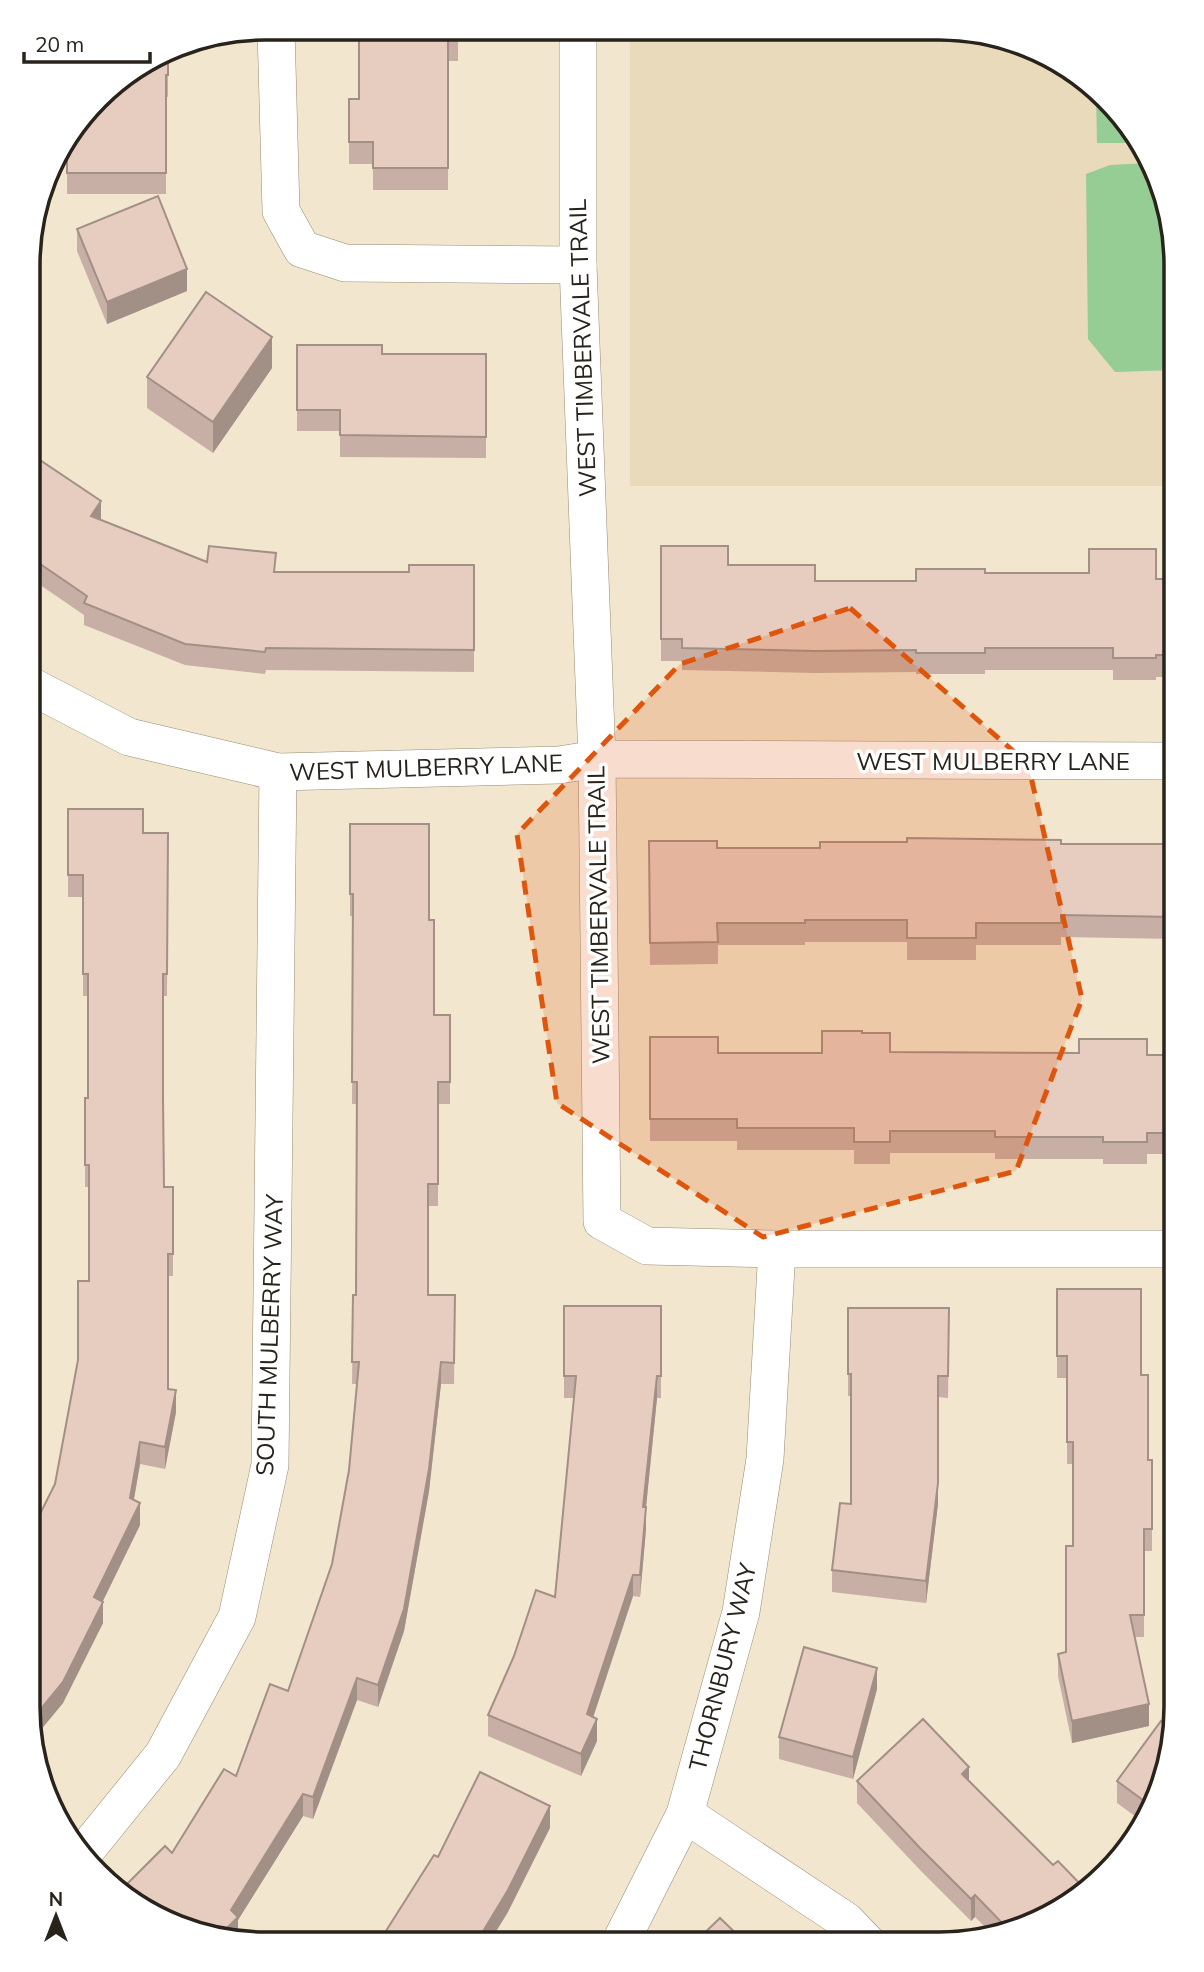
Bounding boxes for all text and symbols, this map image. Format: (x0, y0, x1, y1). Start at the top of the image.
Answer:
scale bar (24, 21, 150, 65)
text: 20 m (35, 31, 84, 57)
street label: WEST TIMBERVALE TRAIL (562, 198, 602, 498)
street label: WEST MULBERRY LANE (856, 746, 1130, 776)
street label: WEST MULBERRY LANE (289, 747, 563, 787)
street label: WEST TIMBERVALE TRAIL (580, 766, 616, 1064)
street label: SOUTH MULBERRY WAY (249, 1193, 289, 1476)
street label: THORNBURY WAY (682, 1560, 762, 1774)
north arrow (21, 1881, 91, 1951)
text: N (49, 1887, 63, 1911)

